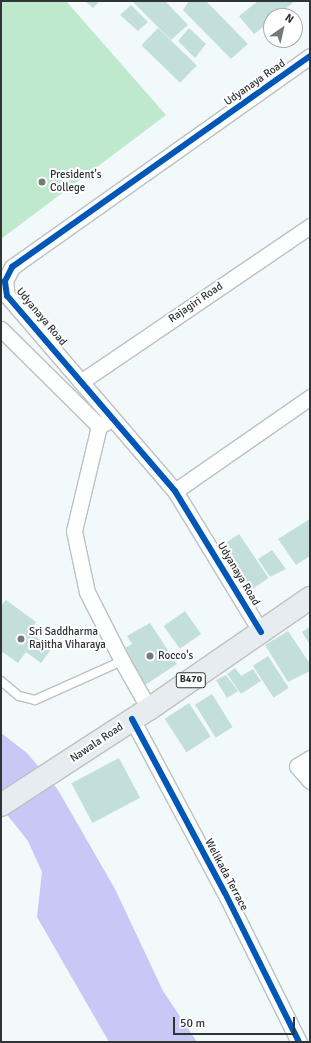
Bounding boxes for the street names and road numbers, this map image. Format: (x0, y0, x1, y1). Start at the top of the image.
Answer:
street label: Udyanaya Road (222, 57, 288, 109)
street label: Rajagiri Road (166, 280, 226, 326)
street label: Udyanaya Road (13, 285, 69, 349)
street label: Udyanaya Road (214, 540, 262, 608)
road number: B470 (175, 672, 207, 688)
street label: Nawala Road (68, 720, 126, 766)
street label: Welikada Terrace (201, 837, 251, 913)

